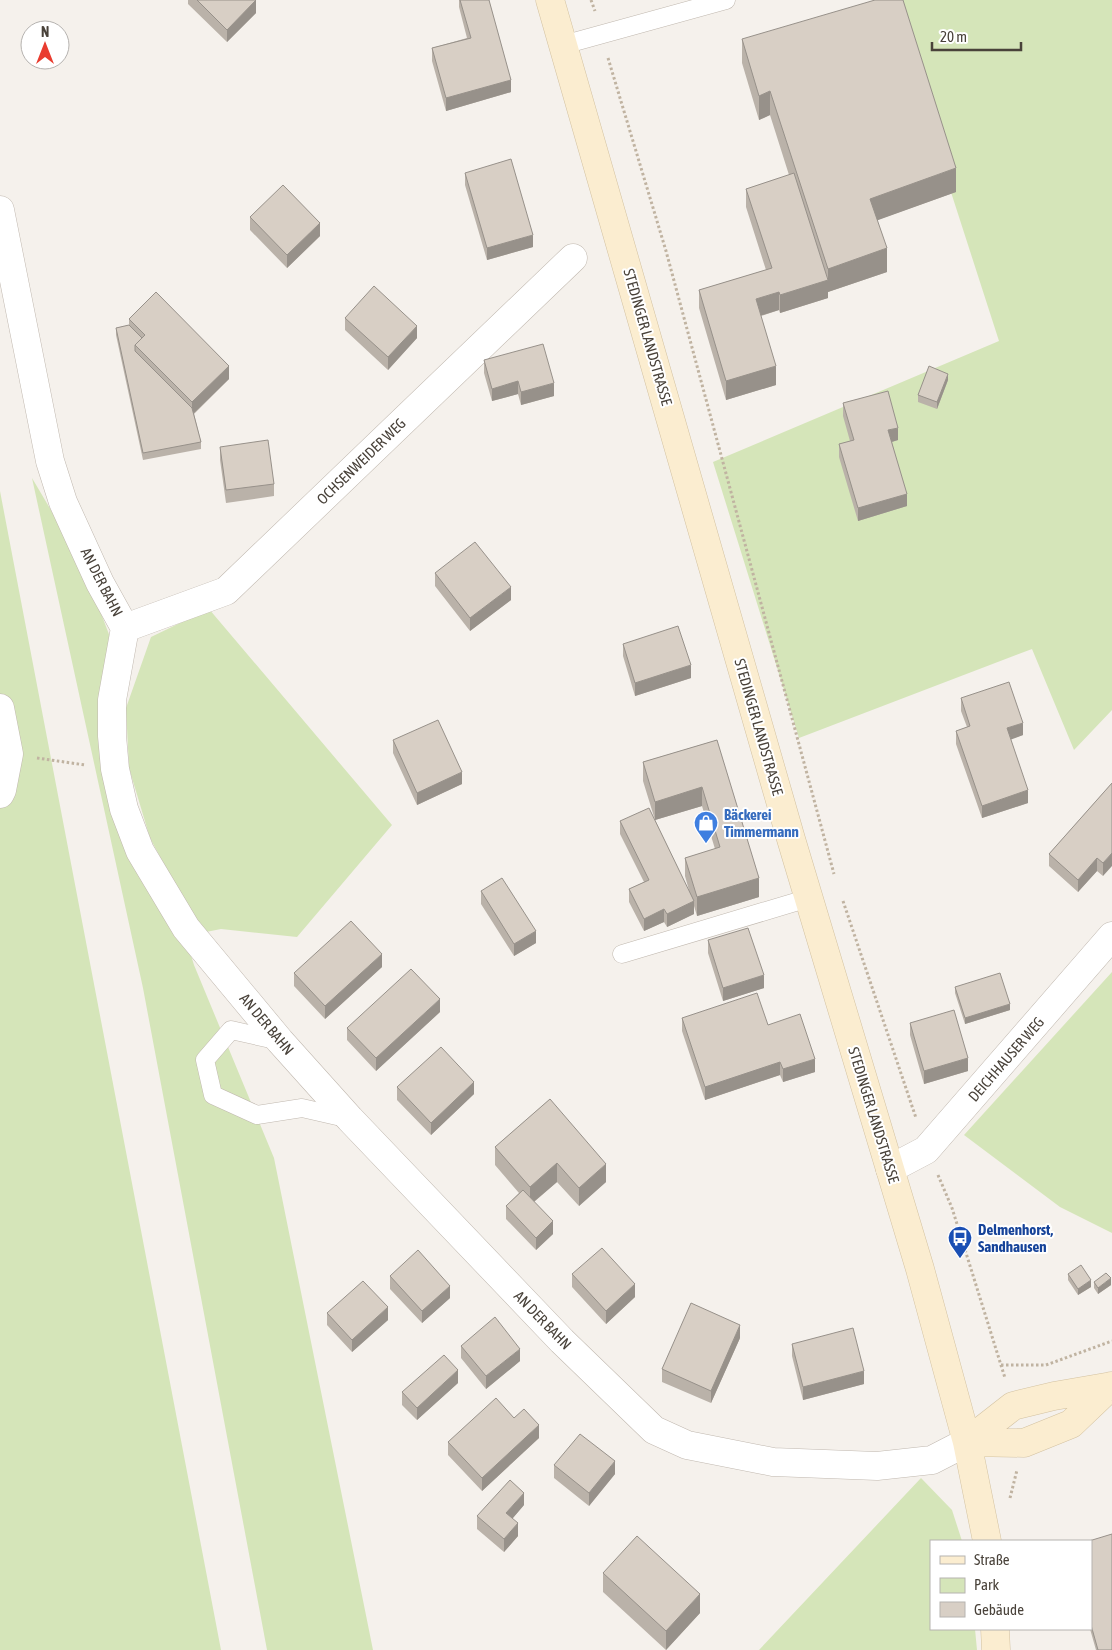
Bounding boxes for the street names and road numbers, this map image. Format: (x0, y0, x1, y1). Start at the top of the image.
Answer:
street label: STEDINGER LANDSTRASSE (620, 267, 676, 408)
street label: OCHSENWEIDER WEG (313, 414, 409, 508)
street label: AN DER BAHN (77, 545, 127, 619)
street label: STEDINGER LANDSTRASSE (731, 657, 787, 798)
street label: AN DER BAHN (236, 990, 298, 1058)
street label: DEICHHAUSER WEG (965, 1013, 1047, 1105)
street label: STEDINGER LANDSTRASSE (845, 1045, 903, 1186)
street label: AN DER BAHN (511, 1287, 575, 1353)

